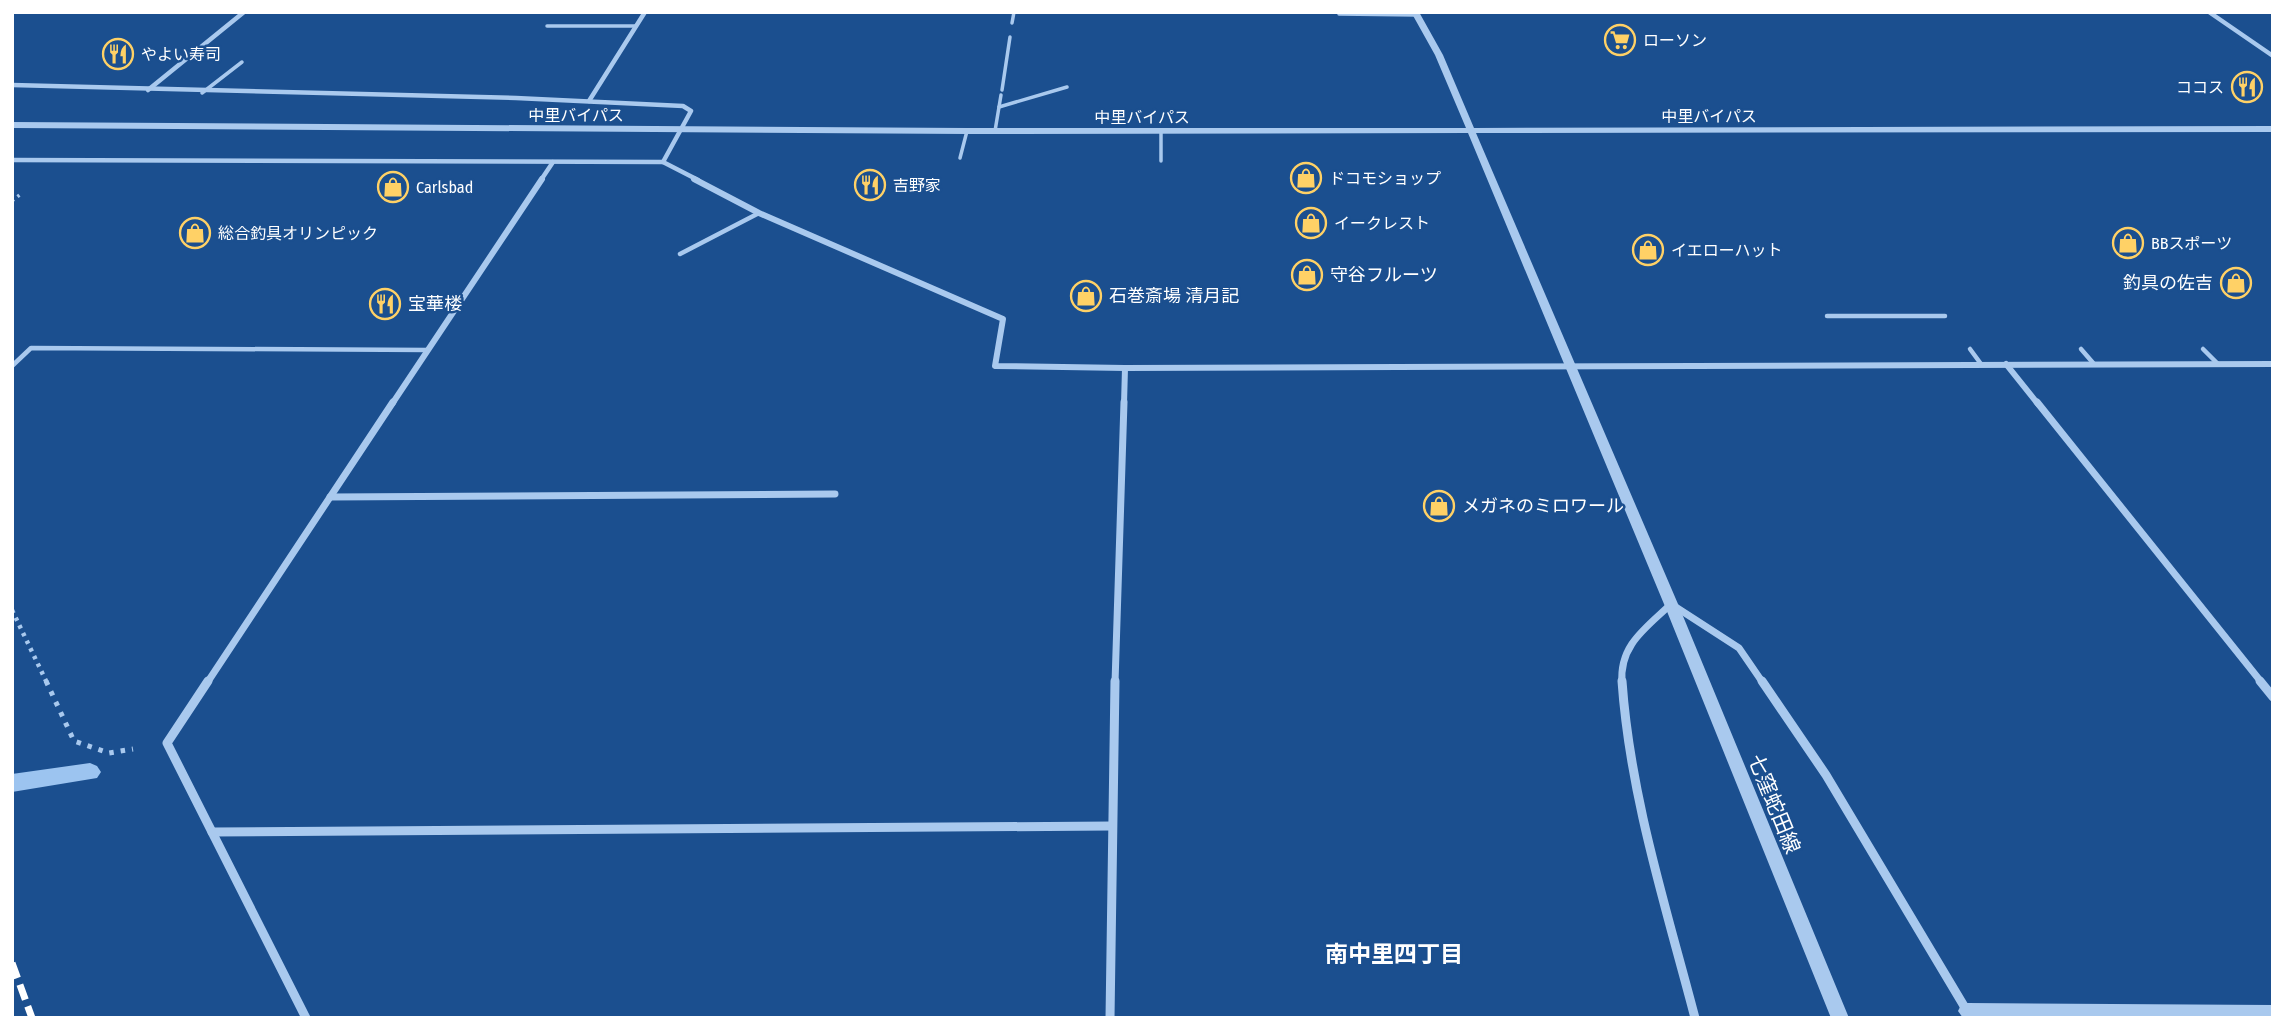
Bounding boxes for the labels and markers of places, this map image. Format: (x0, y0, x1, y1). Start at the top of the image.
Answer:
supermarket icon: ローソン (1603, 23, 1637, 57)
place label: ローソン (1643, 31, 1707, 50)
restaurant icon: やよい寿司 (101, 37, 135, 71)
place label: やよい寿司 (141, 45, 221, 64)
restaurant icon: ココス (2230, 70, 2264, 104)
place label: ココス (2176, 78, 2224, 97)
shop icon: ドコモショップ (1289, 161, 1323, 195)
restaurant icon: 吉野家 (853, 168, 887, 202)
place label: ドコモショップ (1329, 169, 1441, 188)
shop icon: Carlsbad (376, 170, 410, 204)
place label: 吉野家 (893, 176, 941, 195)
place label: Carlsbad (416, 178, 473, 197)
shop icon: イークレスト (1294, 206, 1328, 240)
place label: イークレスト (1334, 214, 1430, 233)
shop icon: 総合釣具オリンピック (178, 216, 212, 250)
place label: 総合釣具オリンピック (218, 224, 378, 243)
shop icon: BBスポーツ (2111, 226, 2145, 260)
shop icon: イエローハット (1631, 233, 1665, 267)
place label: BBスポーツ (2151, 234, 2232, 253)
place label: イエローハット (1671, 241, 1783, 260)
shop icon: 守谷フルーツ (1290, 258, 1324, 292)
place label: 守谷フルーツ (1330, 264, 1438, 286)
shop icon: 釣具の佐吉 (2219, 266, 2253, 300)
place label: 釣具の佐吉 (2123, 272, 2213, 294)
shop icon: 石巻斎場 清月記 (1069, 279, 1103, 313)
place label: 石巻斎場 清月記 (1109, 285, 1239, 307)
restaurant icon: 宝華楼 (368, 287, 402, 321)
place label: 宝華楼 (408, 293, 462, 315)
shop icon: メガネのミロワール (1422, 489, 1456, 523)
place label: メガネのミロワール (1462, 495, 1624, 517)

